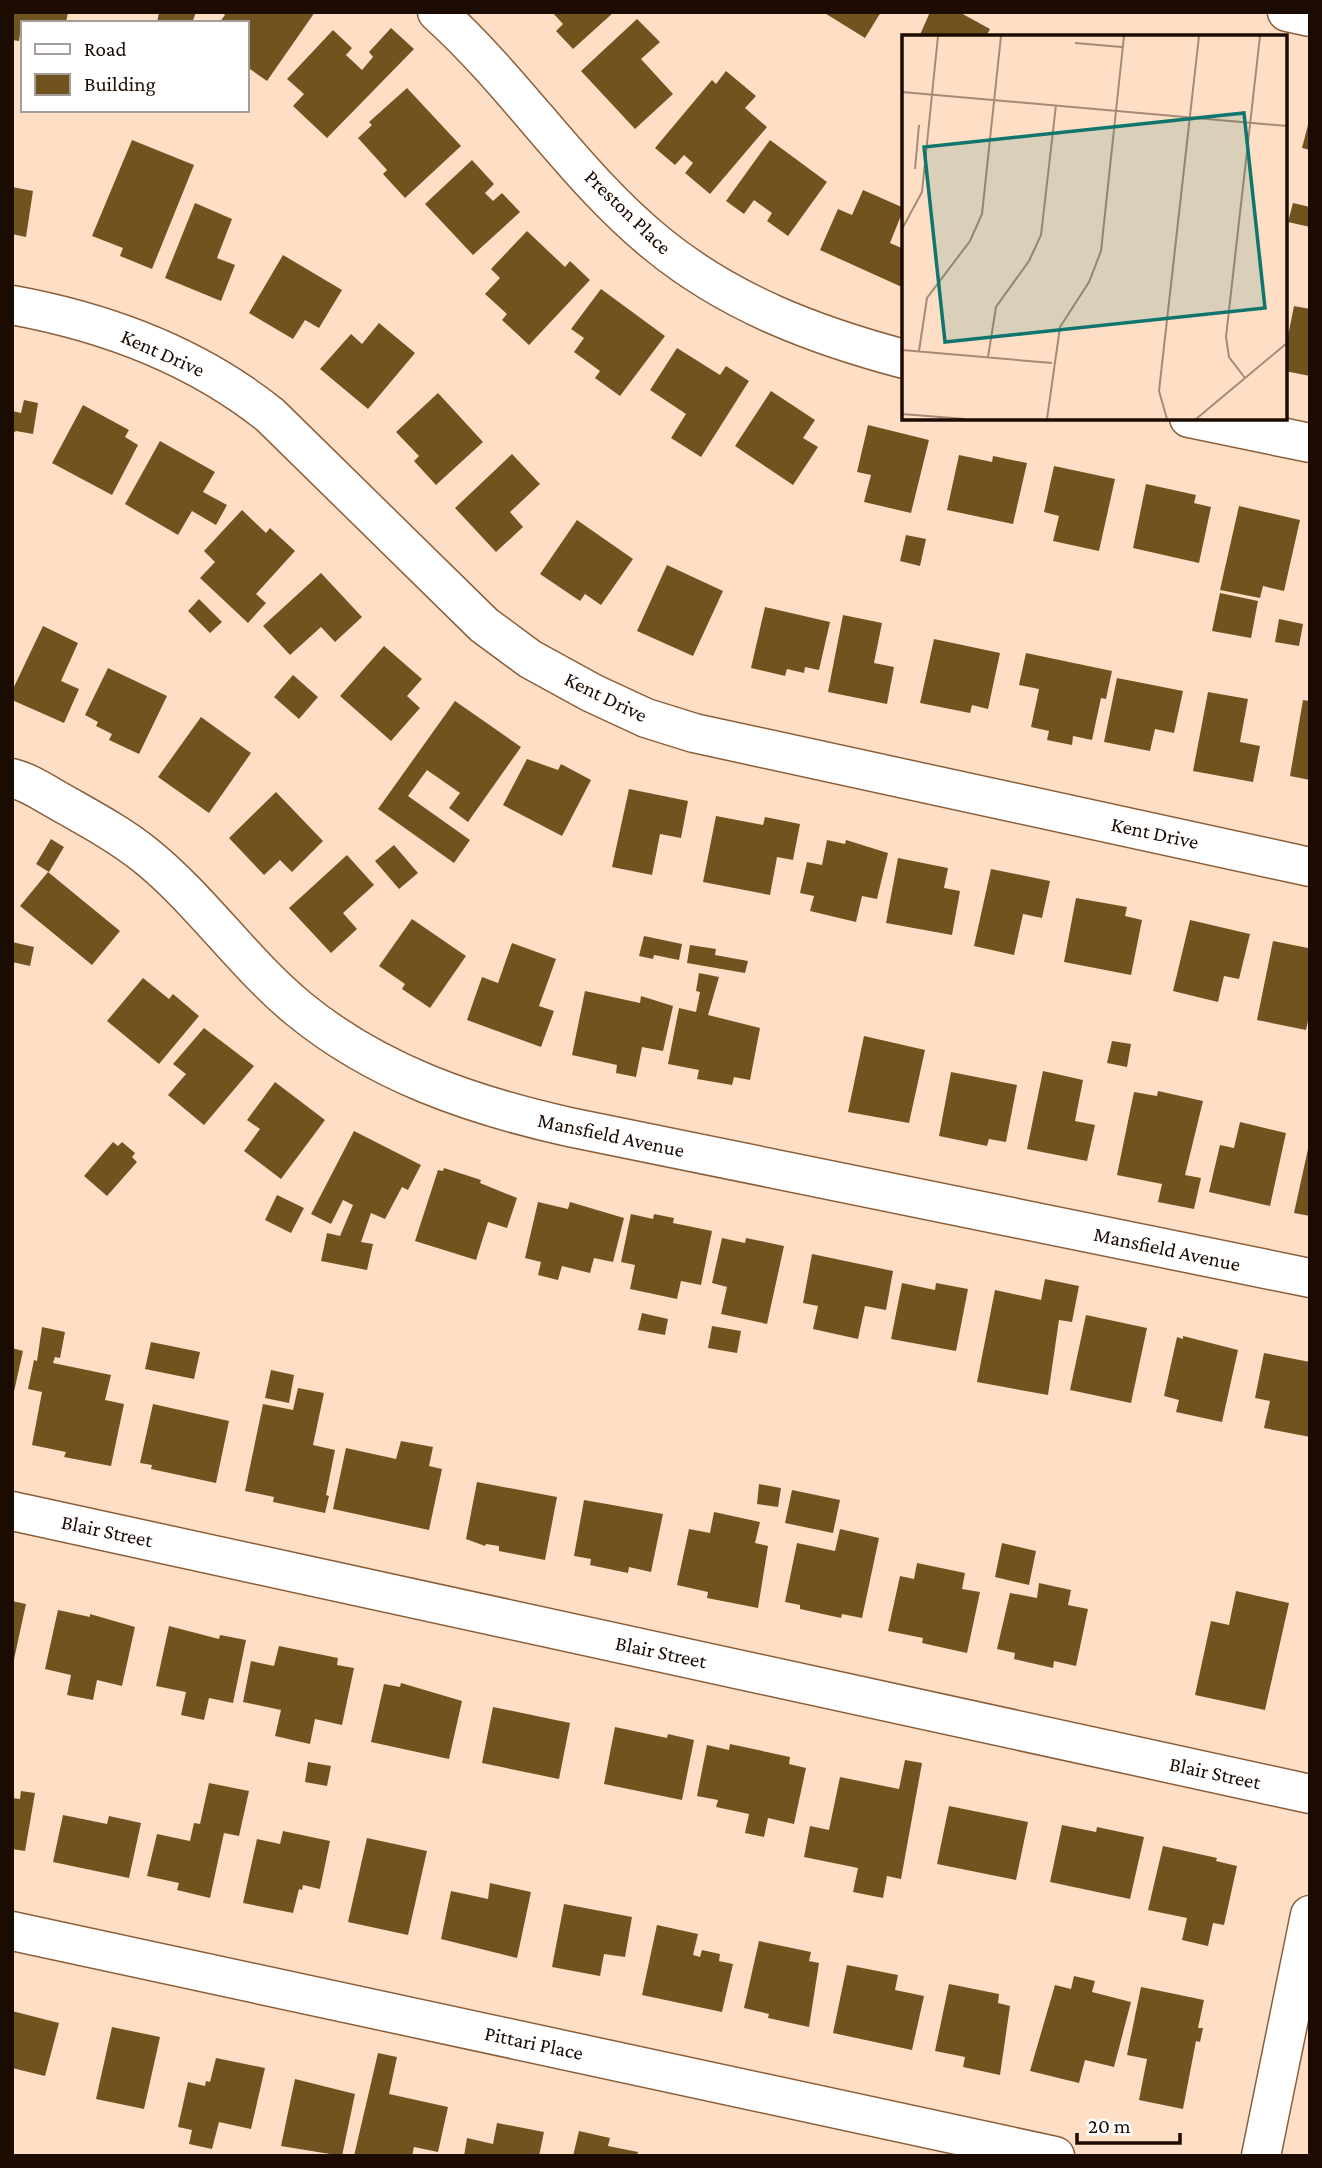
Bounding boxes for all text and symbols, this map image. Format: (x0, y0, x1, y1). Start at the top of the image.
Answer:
legend (21, 21, 248, 112)
inset map (902, 35, 1287, 420)
text: Road (84, 37, 127, 61)
text: Building (84, 72, 156, 96)
street label: Preston Place (580, 165, 676, 259)
street label: Kent Drive (118, 324, 208, 382)
street label: Kent Drive (561, 667, 651, 727)
street label: Kent Drive (1109, 812, 1201, 854)
street label: Mansfield Avenue (535, 1108, 687, 1162)
street label: Mansfield Avenue (1091, 1222, 1243, 1276)
street label: Blair Street (59, 1510, 156, 1553)
street label: Blair Street (613, 1631, 710, 1674)
street label: Blair Street (1167, 1752, 1264, 1795)
street label: Pittari Place (483, 2021, 585, 2065)
scale bar (1077, 2102, 1180, 2146)
text: 20 m (1088, 2114, 1131, 2138)

